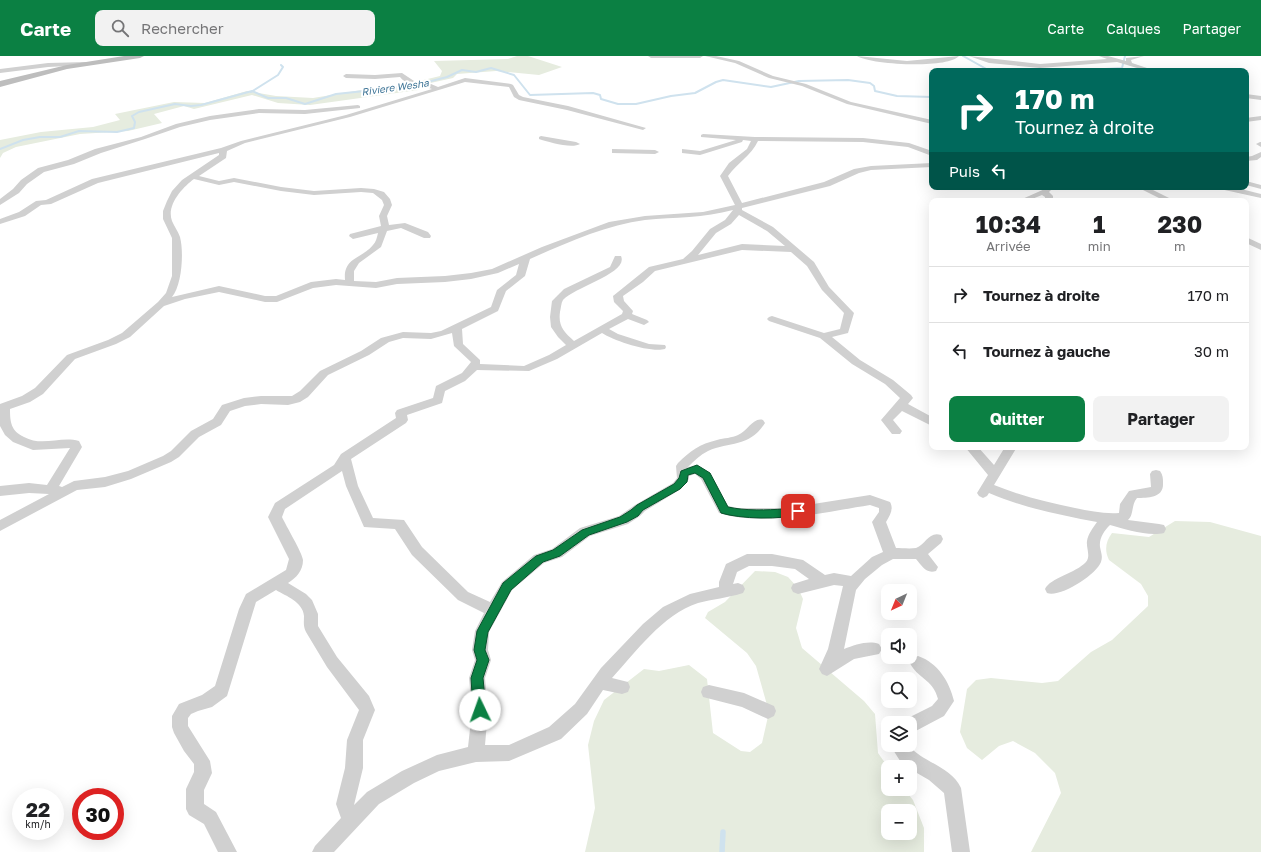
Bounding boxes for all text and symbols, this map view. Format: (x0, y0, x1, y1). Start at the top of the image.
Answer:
search box (95, 10, 375, 46)
text: Carte (20, 17, 71, 40)
icon: search (109, 17, 131, 39)
text: Rechercher (141, 19, 224, 37)
text: Carte (1047, 20, 1084, 37)
text: Calques (1106, 20, 1161, 37)
text: Partager (1183, 20, 1241, 37)
water label: Riviere Wesha (361, 76, 430, 98)
text: 170 m (1015, 82, 1094, 115)
icon: right (949, 84, 1001, 136)
text: Tournez à droite (1015, 116, 1154, 138)
icon: left (988, 160, 1010, 182)
text: Puis (949, 162, 980, 180)
text: 10:34 (976, 209, 1041, 238)
text: 1 (1093, 209, 1105, 238)
text: 230 (1157, 209, 1202, 238)
text: Arrivée (986, 238, 1031, 254)
text: min (1088, 238, 1111, 254)
text: m (1174, 238, 1186, 254)
icon: right (949, 284, 971, 306)
text: Tournez à droite (983, 286, 1100, 304)
text: 170 m (1187, 286, 1229, 304)
icon: left (949, 340, 971, 362)
text: Tournez à gauche (983, 342, 1110, 360)
text: 30 m (1194, 342, 1229, 360)
button: Quitter (949, 396, 1085, 442)
button: Partager (1093, 396, 1229, 442)
pin (781, 494, 815, 528)
icon: arrive (787, 500, 809, 522)
north arrow (881, 584, 917, 620)
map controls (881, 584, 917, 840)
button: sound (881, 628, 917, 664)
button: search (881, 672, 917, 708)
position arrow (459, 689, 501, 731)
button: layers (881, 716, 917, 752)
button: + (881, 760, 917, 796)
speed limit sign: 30 (72, 788, 124, 840)
text: 22 (26, 797, 50, 821)
button: − (881, 804, 917, 840)
text: km/h (25, 818, 51, 830)

